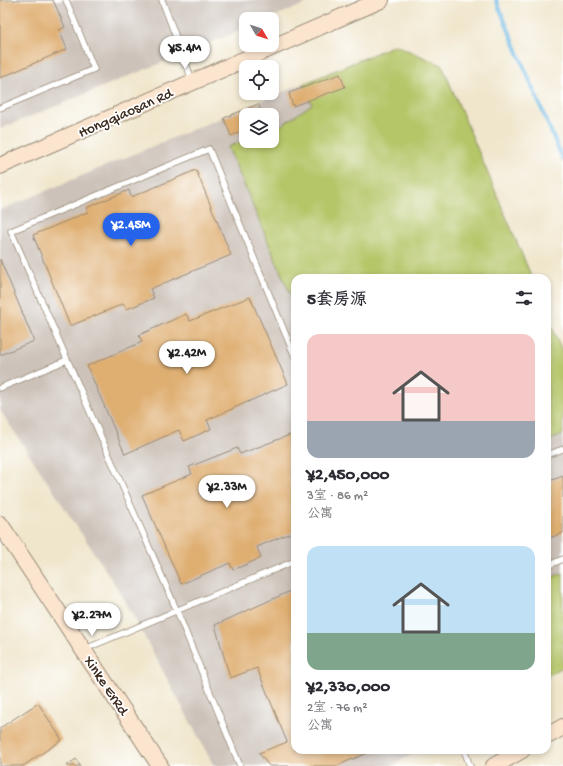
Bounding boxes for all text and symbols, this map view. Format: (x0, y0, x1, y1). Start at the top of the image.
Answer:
north arrow (239, 12, 279, 52)
map controls (239, 12, 279, 148)
pin: ¥5.4M (157, 36, 213, 70)
text: ¥5.4M (169, 41, 201, 56)
button: locate (239, 60, 279, 100)
street label: Hongqiaosan Rd (76, 84, 177, 143)
button: layers (239, 108, 279, 148)
pin: ¥2.45M (98, 213, 164, 247)
text: ¥2.45M (112, 218, 150, 233)
icon: filters (513, 287, 535, 309)
text: 5套房源 (307, 291, 367, 311)
pin: ¥2.42M (154, 341, 220, 375)
text: ¥2.42M (168, 346, 206, 361)
icon: home (385, 360, 457, 432)
text: ¥2,450,000 (307, 466, 390, 486)
pin: ¥2.33M (194, 475, 260, 509)
text: ¥2.33M (208, 480, 247, 495)
text: 3室 · 86 m² (307, 489, 368, 504)
text: 公寓 (307, 507, 333, 522)
icon: home (385, 572, 457, 644)
pin: ¥2.27M (59, 603, 125, 637)
text: ¥2.27M (73, 608, 111, 623)
street label: Xinke ErRd (78, 652, 132, 720)
text: ¥2,330,000 (307, 678, 390, 698)
text: 2室 · 76 m² (307, 701, 367, 716)
text: 公寓 (307, 719, 333, 734)

